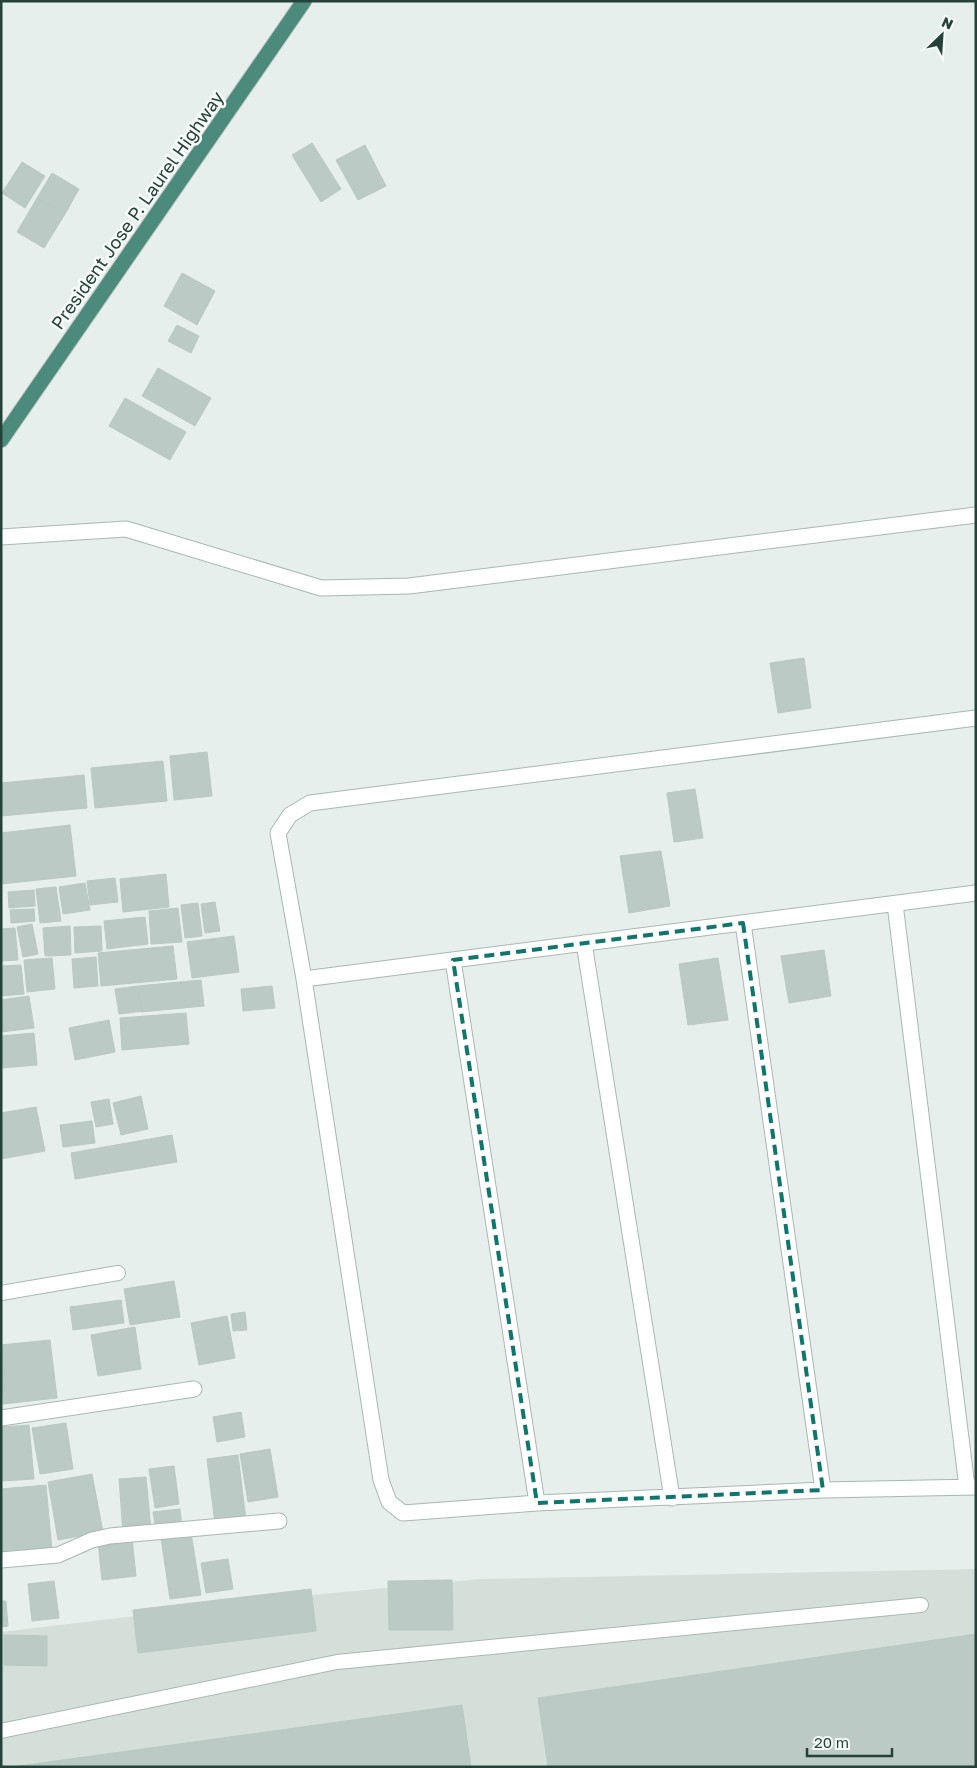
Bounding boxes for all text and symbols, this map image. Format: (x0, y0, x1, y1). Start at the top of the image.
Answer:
north arrow (917, 10, 967, 60)
text: N (939, 13, 956, 33)
street label: President Jose P. Laurel Highway (46, 87, 228, 333)
scale bar (807, 1726, 892, 1758)
text: 20 m (814, 1733, 849, 1751)

